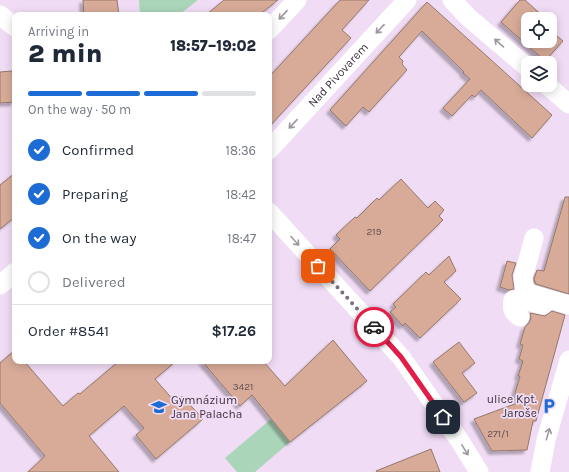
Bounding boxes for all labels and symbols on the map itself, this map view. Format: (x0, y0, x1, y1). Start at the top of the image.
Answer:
one-way arrow (278, 10, 288, 20)
one-way arrow (376, 24, 385, 34)
one-way arrow (493, 38, 504, 47)
street label: Nad Pivovarem (305, 40, 371, 110)
one-way arrow (288, 119, 297, 130)
house number: 219 (367, 226, 382, 238)
one-way arrow (291, 236, 300, 246)
pin (301, 249, 335, 283)
courier (354, 307, 394, 347)
house number: 3421 (233, 381, 253, 393)
place label: ulice Kpt. Jaroše (487, 392, 537, 420)
place label: Gymnázium Jana Palacha (171, 393, 242, 421)
parking icon: ulice Kpt. Jaroše (540, 397, 558, 415)
school or university icon: Gymnázium Jana Palacha (150, 398, 168, 416)
pin (426, 400, 460, 434)
house number: 271/1 (487, 428, 509, 440)
one-way arrow (545, 428, 552, 441)
one-way arrow (462, 444, 470, 456)

